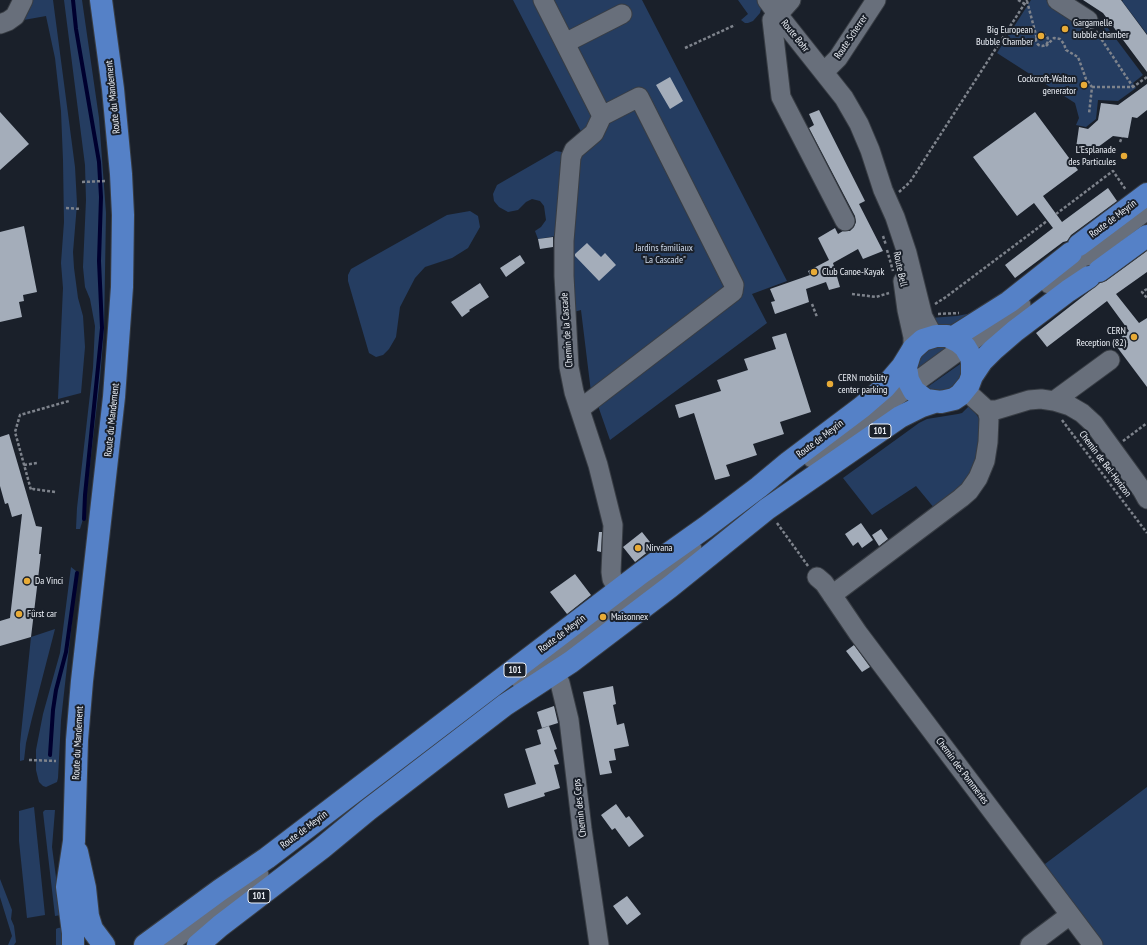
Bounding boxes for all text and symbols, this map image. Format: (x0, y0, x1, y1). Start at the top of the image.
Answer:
street label: Route Scherrer (832, 13, 870, 61)
street label: Route Bohr (778, 17, 812, 55)
place label: Gargamelle bubble chamber (1073, 17, 1129, 40)
place label: Big European Bubble Chamber (976, 24, 1033, 48)
marker: Gargamelle bubble chamber (1060, 24, 1070, 34)
marker: Big European Bubble Chamber (1036, 31, 1046, 41)
street label: Route du Mandement (103, 60, 123, 134)
place label: Cockcroft-Walton generator (1018, 73, 1076, 96)
marker: Cockcroft-Walton generator (1079, 80, 1089, 90)
place label: L'Esplanade des Particules (1068, 144, 1116, 168)
marker: L'Esplanade des Particules (1119, 151, 1129, 161)
street label: Route de Meyrin (1087, 197, 1139, 241)
park label: Jardins familiaux "La Cascade" (635, 242, 693, 266)
street label: Route Bell (890, 250, 910, 288)
place label: Club Canoe-Kayak (822, 266, 884, 278)
marker: Club Canoe-Kayak (809, 267, 819, 277)
street label: Chemin de la Cascade (558, 292, 576, 368)
place label: CERN Reception (82) (1076, 325, 1126, 348)
marker: CERN Reception (82) (1129, 332, 1139, 342)
place label: CERN mobility center parking (838, 372, 887, 396)
marker: CERN mobility center parking (825, 379, 835, 389)
street label: Route du Mandement (102, 383, 122, 457)
street label: Route de Meyrin (794, 417, 846, 461)
road number: 101 (869, 424, 891, 438)
street label: Chemin de Bel-Horizon (1076, 429, 1134, 499)
place label: Nirvana (646, 542, 673, 554)
marker: Nirvana (633, 543, 643, 553)
place label: Da Vinci (35, 575, 63, 587)
marker: Da Vinci (22, 576, 32, 586)
place label: Fürst car (27, 608, 57, 620)
marker: Fürst car (14, 609, 24, 619)
place label: Maisonnex (611, 611, 648, 623)
street label: Route de Meyrin (536, 612, 588, 656)
marker: Maisonnex (598, 612, 608, 622)
road number: 101 (504, 663, 526, 677)
street label: Route du Mandement (70, 706, 86, 780)
street label: Chemin des Pommeries (933, 735, 991, 807)
street label: Chemin des Ceps (571, 778, 589, 838)
street label: Route de Meyrin (278, 808, 330, 852)
road number: 101 (248, 889, 270, 903)

